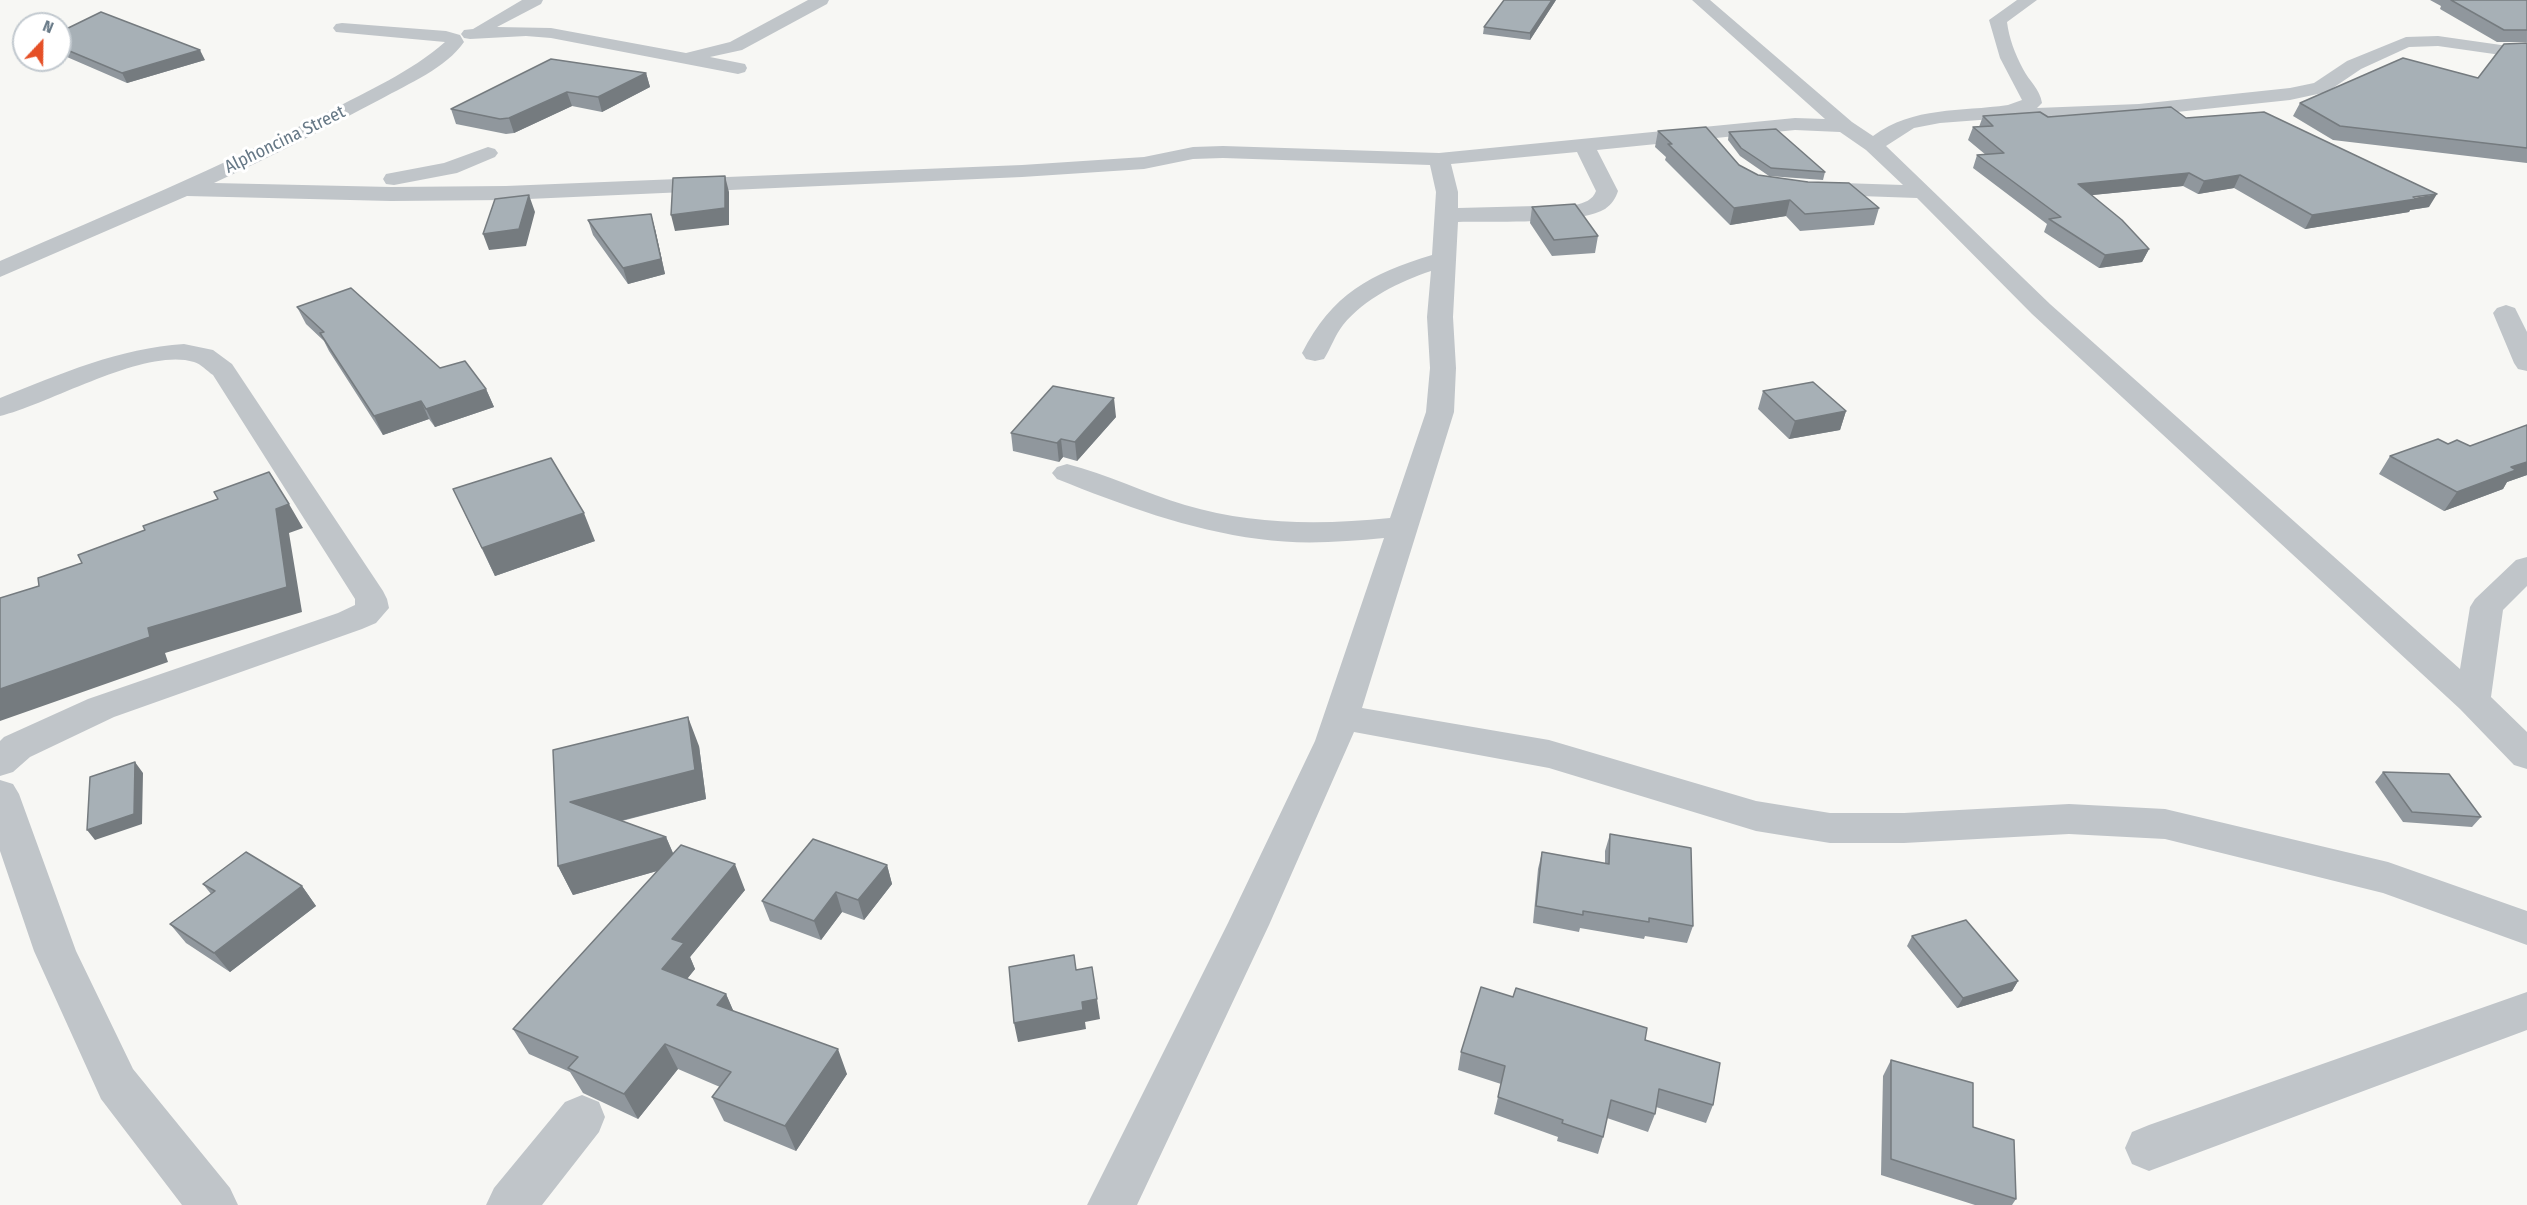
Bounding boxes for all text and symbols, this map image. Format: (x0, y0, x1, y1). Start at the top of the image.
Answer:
north arrow (12, 12, 72, 72)
text: N (40, 16, 56, 37)
street label: Alphoncina Street (221, 102, 349, 178)

